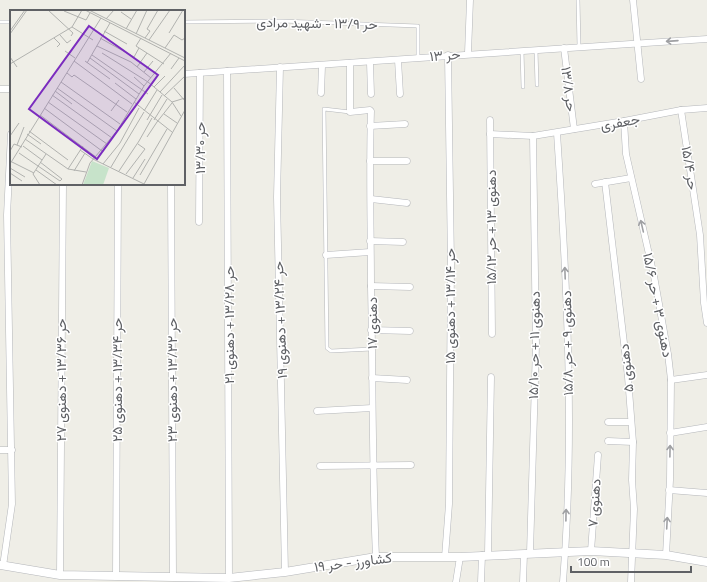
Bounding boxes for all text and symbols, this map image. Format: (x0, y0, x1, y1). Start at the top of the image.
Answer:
inset map (10, 10, 185, 185)
street label: حر ۱۳/۹ - شهید مرادی (256, 11, 378, 34)
one-way arrow (666, 37, 679, 44)
street label: حر ۱۳ (429, 43, 461, 66)
street label: حر ۱۳/۸ (556, 65, 583, 113)
street label: جعفری (599, 108, 641, 135)
street label: حر ۱۳/۳۰ (189, 122, 210, 174)
street label: حر ۱۵/۴ (677, 145, 704, 191)
street label: دهنوی ۱۳ + حر ۱۵/۱۲ (480, 169, 501, 284)
one-way arrow (638, 220, 646, 233)
street label: حر ۱۳/۱۴ + دهنوی ۱۵ (439, 248, 460, 364)
street label: دهنوی ۳ + حر ۱۵/۶ (638, 251, 679, 359)
street label: حر ۱۳/۲۴ + دهنوی ۱۹ (267, 261, 292, 379)
street label: حر ۱۳/۲۸ + دهنوی ۲۱ (218, 266, 239, 384)
one-way arrow (561, 267, 569, 280)
street label: دهنوی ۱۱ + حر ۱۵/۱۰ (522, 290, 545, 399)
street label: دهنوی ۹ + حر ۱۵/۸ (555, 290, 578, 396)
street label: دهنوی ۱۷ (361, 296, 382, 349)
street label: حر ۱۳/۳۴ + دهنوی ۲۵ (106, 318, 127, 442)
street label: حر ۱۳/۳۲ + دهنوی ۲۳ (161, 318, 182, 442)
street label: حر ۱۳/۳۶ + دهنوی ۲۷ (50, 319, 71, 441)
street label: دهنوی ۵ (612, 342, 638, 393)
one-way arrow (666, 445, 674, 458)
street label: دهنوی ۷ (581, 478, 606, 528)
one-way arrow (563, 509, 570, 522)
one-way arrow (664, 517, 671, 530)
street label: کشاورز - حر ۱۹ (313, 546, 393, 577)
scale bar (571, 548, 691, 574)
text: 100 m (577, 552, 610, 571)

